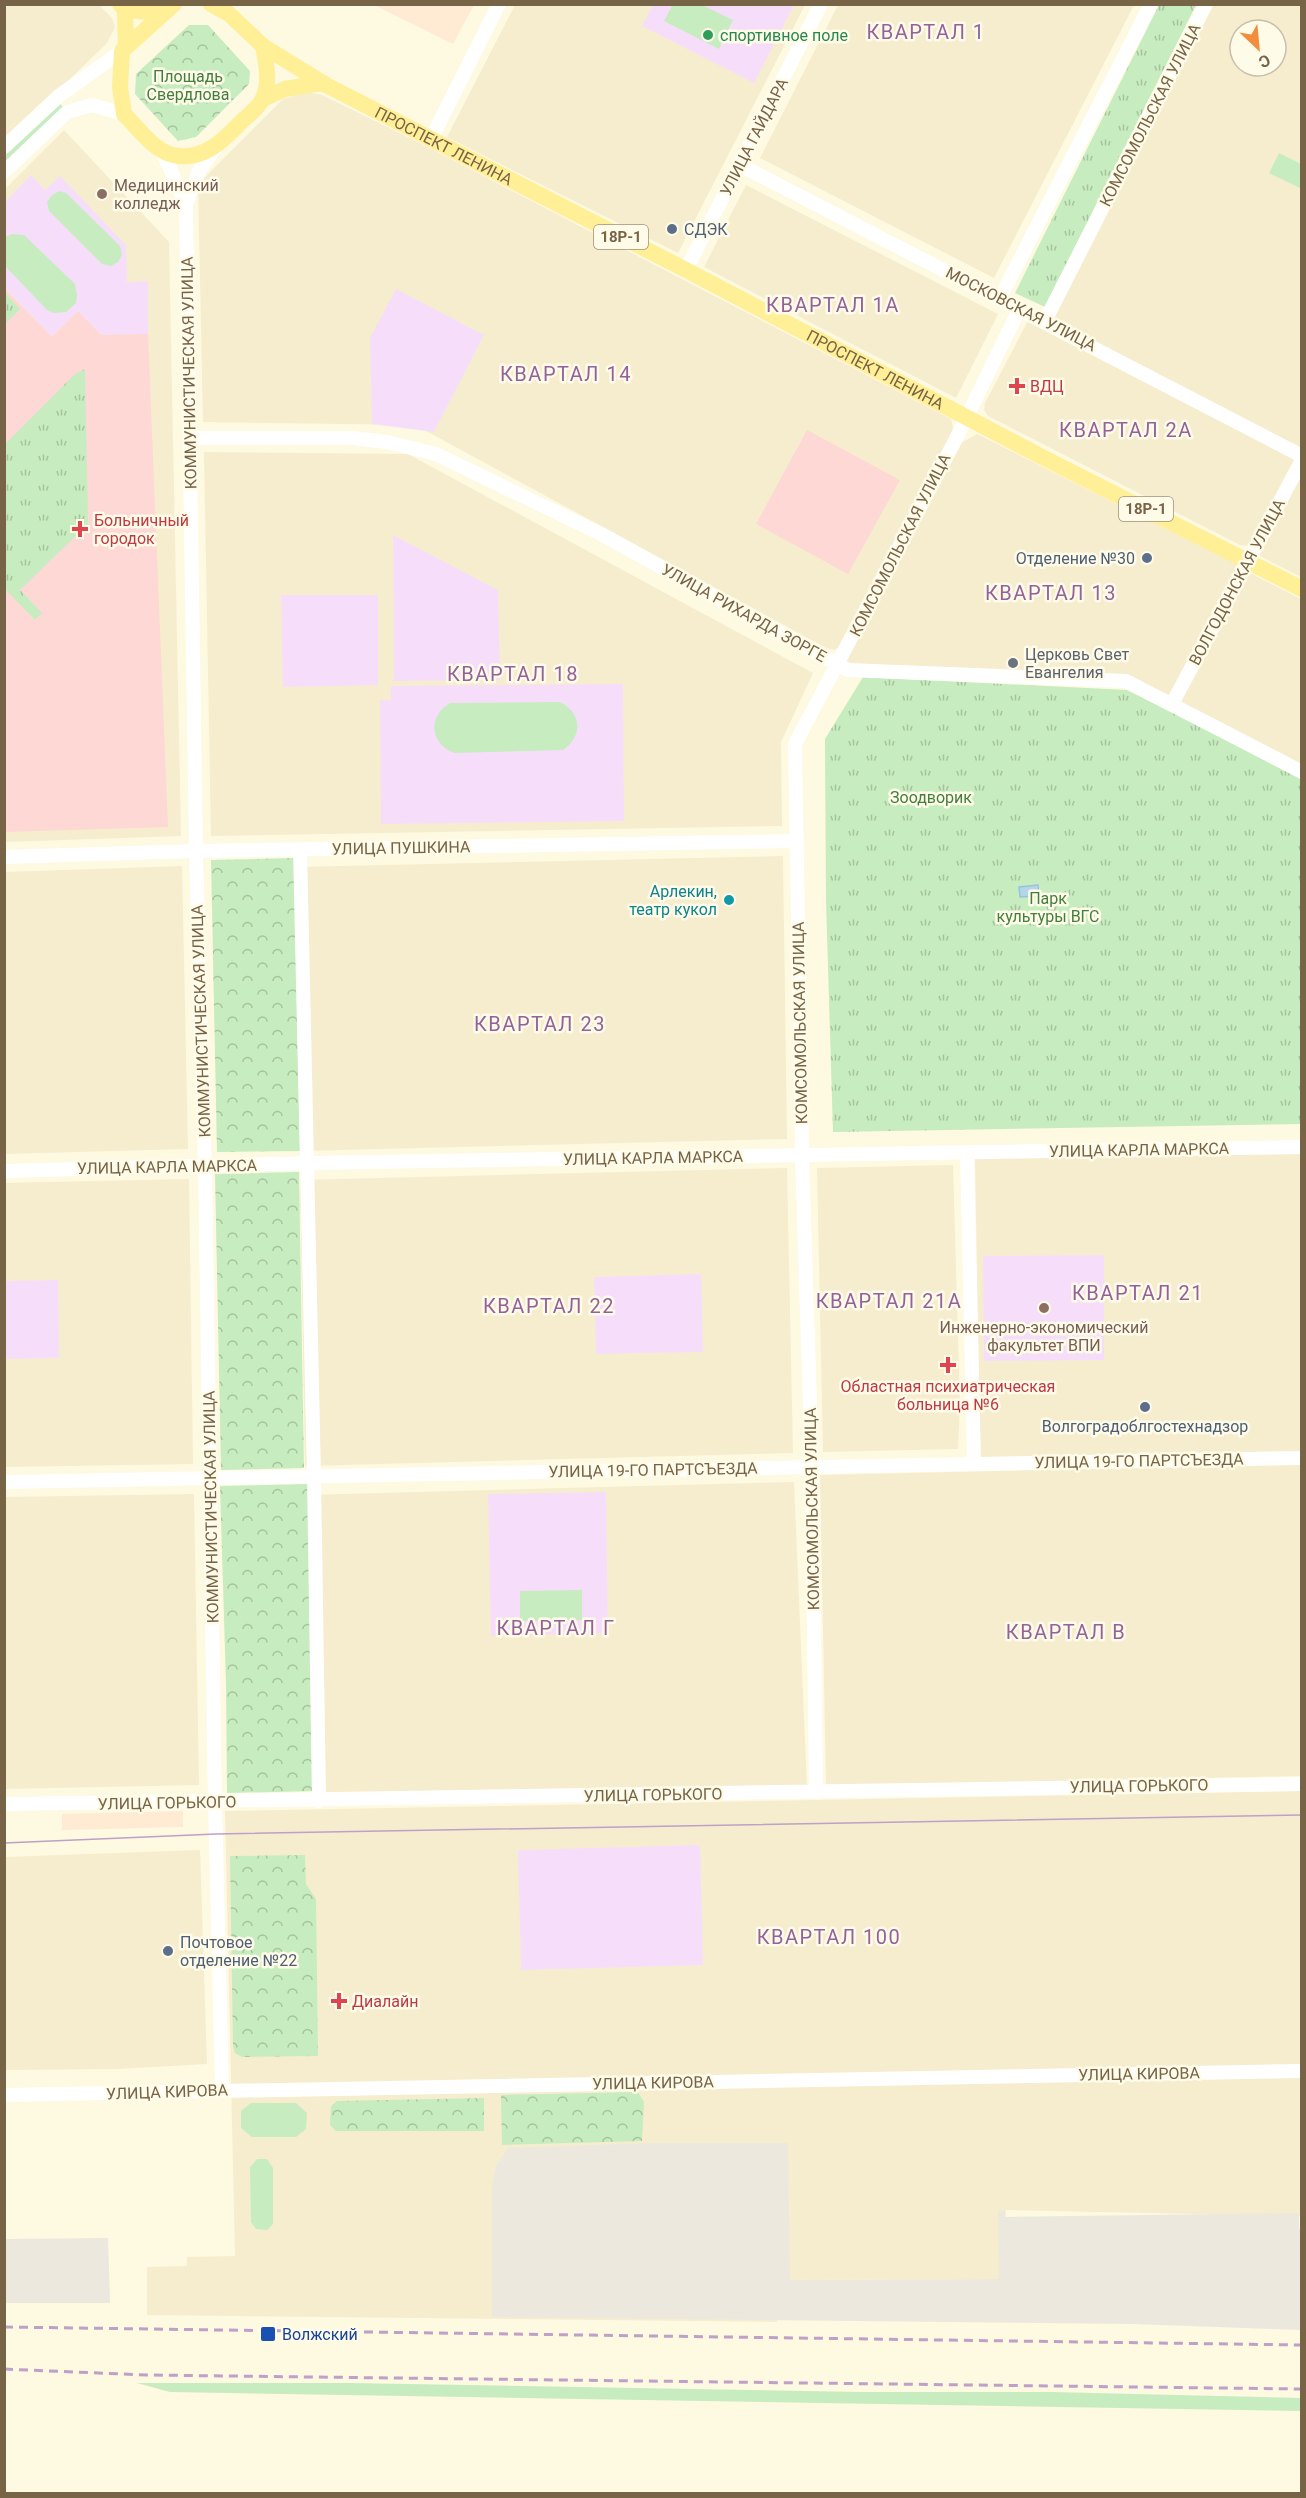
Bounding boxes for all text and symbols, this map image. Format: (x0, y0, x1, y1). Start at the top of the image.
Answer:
north arrow (1228, 18, 1288, 78)
district label: КВАРТАЛ 1 (866, 20, 986, 44)
street label: КОМСОМОЛЬСКАЯ УЛИЦА (1096, 20, 1205, 210)
place label: спортивное поле (720, 26, 848, 45)
marker: спортивное поле (701, 28, 715, 42)
text: С (1255, 50, 1273, 72)
park label: Площадь Свердлова (147, 67, 229, 104)
street label: УЛИЦА ГАЙДАРА (716, 74, 792, 199)
street label: ПРОСПЕКТ ЛЕНИНА (372, 102, 516, 189)
place label: Медицинский колледж (114, 176, 219, 213)
marker: Медицинский колледж (95, 187, 109, 201)
place label: СДЭК (684, 220, 728, 239)
marker: СДЭК (665, 222, 679, 236)
road number: 18Р-1 (594, 225, 648, 249)
street label: КОММУНИСТИЧЕСКАЯ УЛИЦА (177, 256, 201, 490)
street label: МОСКОВСКАЯ УЛИЦА (943, 263, 1100, 355)
district label: КВАРТАЛ 1А (766, 293, 900, 317)
street label: ПРОСПЕКТ ЛЕНИНА (804, 326, 948, 414)
district label: КВАРТАЛ 14 (500, 362, 632, 386)
marker: ВДЦ (1008, 377, 1026, 395)
place label: ВДЦ (1030, 377, 1064, 396)
district label: КВАРТАЛ 2А (1059, 418, 1193, 442)
street label: КОМСОМОЛЬСКАЯ УЛИЦА (846, 450, 955, 640)
street label: ВОЛГОДОНСКАЯ УЛИЦА (1185, 495, 1289, 668)
road number: 18Р-1 (1119, 497, 1173, 521)
place label: Больничный городок (94, 511, 189, 548)
marker: Больничный городок (71, 520, 89, 538)
place label: Отделение №30 (1016, 549, 1135, 568)
marker: Отделение №30 (1140, 551, 1154, 565)
street label: УЛИЦА РИХАРДА ЗОРГЕ (658, 560, 830, 666)
district label: КВАРТАЛ 13 (985, 581, 1117, 605)
place label: Церковь Свет Евангелия (1025, 645, 1130, 682)
marker: Церковь Свет Евангелия (1006, 656, 1020, 670)
district label: КВАРТАЛ 18 (447, 662, 579, 686)
park label: Зоодворик (890, 788, 972, 807)
street label: УЛИЦА ПУШКИНА (331, 837, 471, 859)
place label: Арлекин, театр кукол (629, 882, 717, 919)
park label: Парк культуры ВГС (997, 889, 1099, 926)
marker: Арлекин, театр кукол (722, 893, 736, 907)
street label: КОММУНИСТИЧЕСКАЯ УЛИЦА (187, 904, 215, 1138)
street label: КОМСОМОЛЬСКАЯ УЛИЦА (789, 921, 811, 1124)
district label: КВАРТАЛ 23 (474, 1012, 606, 1036)
street label: УЛИЦА КАРЛА МАРКСА (1049, 1139, 1230, 1161)
street label: УЛИЦА КАРЛА МАРКСА (563, 1147, 744, 1169)
street label: УЛИЦА КАРЛА МАРКСА (77, 1156, 258, 1178)
district label: КВАРТАЛ 21 (1072, 1281, 1204, 1305)
district label: КВАРТАЛ 21А (816, 1289, 962, 1313)
district label: КВАРТАЛ 22 (483, 1294, 615, 1318)
marker: Инженерно-экономический факультет ВПИ (1037, 1301, 1051, 1315)
place label: Инженерно-экономический факультет ВПИ (939, 1318, 1149, 1355)
marker: Областная психиатрическая больница №6 (939, 1356, 957, 1374)
place label: Областная психиатрическая больница №6 (841, 1377, 1055, 1414)
street label: КОММУНИСТИЧЕСКАЯ УЛИЦА (199, 1390, 223, 1624)
marker: Волгоградоблгостехнадзор (1138, 1400, 1152, 1414)
street label: КОМСОМОЛЬСКАЯ УЛИЦА (801, 1407, 823, 1610)
place label: Волгоградоблгостехнадзор (1042, 1417, 1248, 1436)
street label: УЛИЦА 19-ГО ПАРТСЪЕЗДА (1034, 1450, 1244, 1472)
street label: УЛИЦА 19-ГО ПАРТСЪЕЗДА (548, 1459, 758, 1481)
district label: КВАРТАЛ Г (496, 1616, 616, 1640)
district label: КВАРТАЛ В (1006, 1620, 1126, 1644)
street label: УЛИЦА ГОРЬКОГО (1070, 1775, 1208, 1797)
street label: УЛИЦА ГОРЬКОГО (584, 1784, 722, 1806)
street label: УЛИЦА ГОРЬКОГО (98, 1792, 236, 1814)
district label: КВАРТАЛ 100 (757, 1925, 901, 1949)
place label: Почтовое отделение №22 (180, 1933, 297, 1970)
marker: Почтовое отделение №22 (161, 1944, 175, 1958)
marker: Диалайн (330, 1992, 348, 2010)
place label: Диалайн (352, 1992, 418, 2011)
street label: УЛИЦА КИРОВА (1078, 2063, 1201, 2085)
street label: УЛИЦА КИРОВА (592, 2072, 715, 2094)
street label: УЛИЦА КИРОВА (106, 2080, 229, 2104)
marker: Волжский (259, 2325, 277, 2343)
place label: Волжский (282, 2325, 358, 2344)

